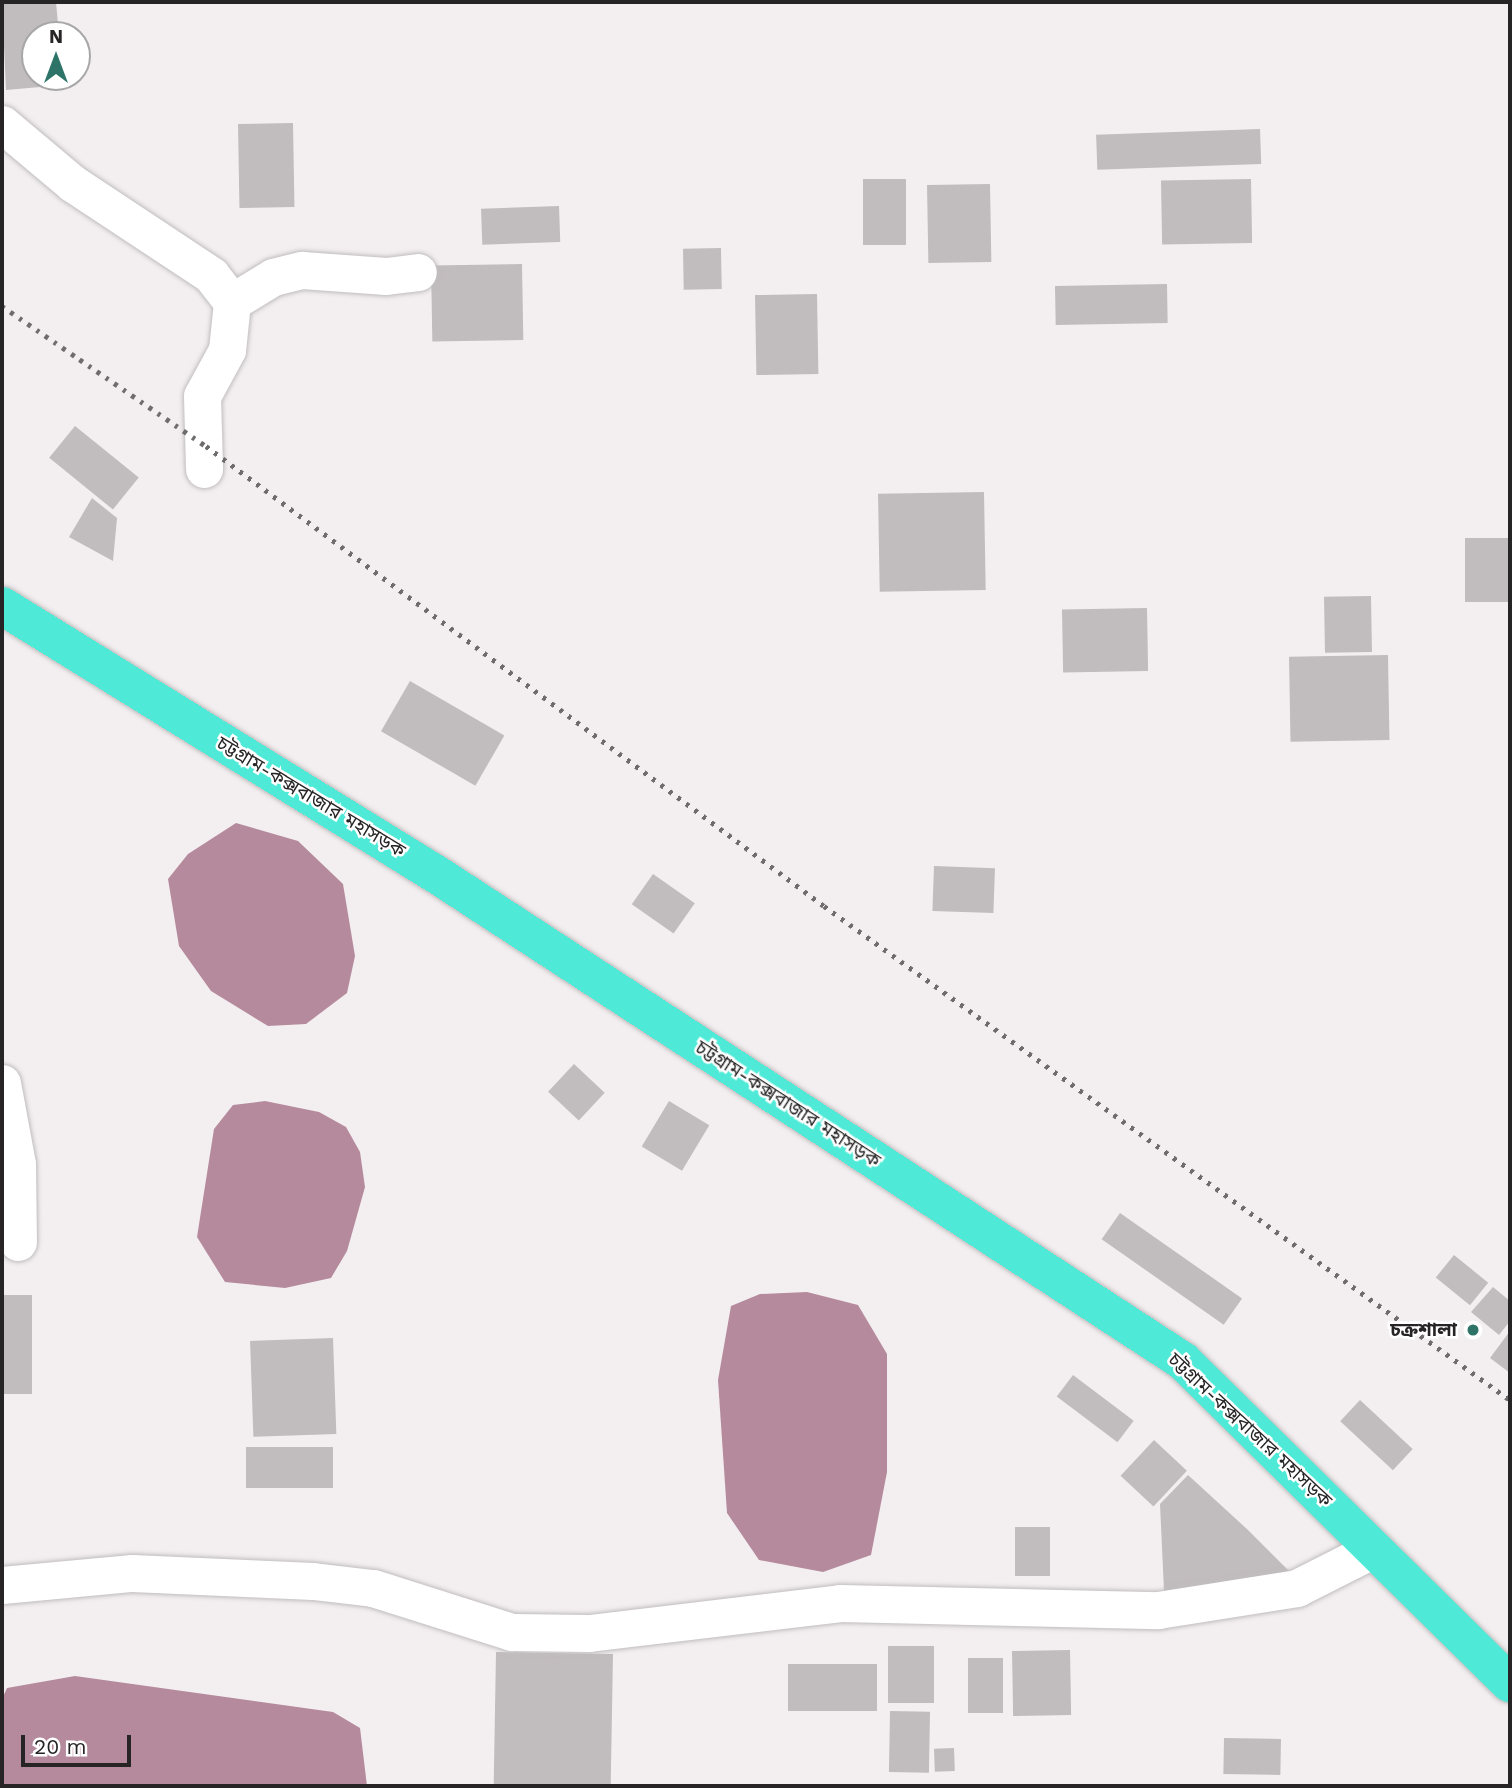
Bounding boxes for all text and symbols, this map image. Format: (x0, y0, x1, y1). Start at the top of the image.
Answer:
north arrow (21, 21, 91, 91)
text: N (49, 25, 63, 48)
street label: চট্টগ্রাম-কক্সবাজার মহাসড়ক (213, 732, 409, 862)
street label: চট্টগ্রাম-কক্সবাজার মহাসড়ক (691, 1036, 885, 1172)
place label: চক্রশালা (1390, 1319, 1457, 1341)
marker: চক্রশালা (1463, 1320, 1483, 1340)
street label: চট্টগ্রাম-কক্সবাজার মহাসড়ক (1163, 1348, 1337, 1512)
scale bar (24, 1722, 135, 1766)
text: 20 m (34, 1734, 86, 1759)

